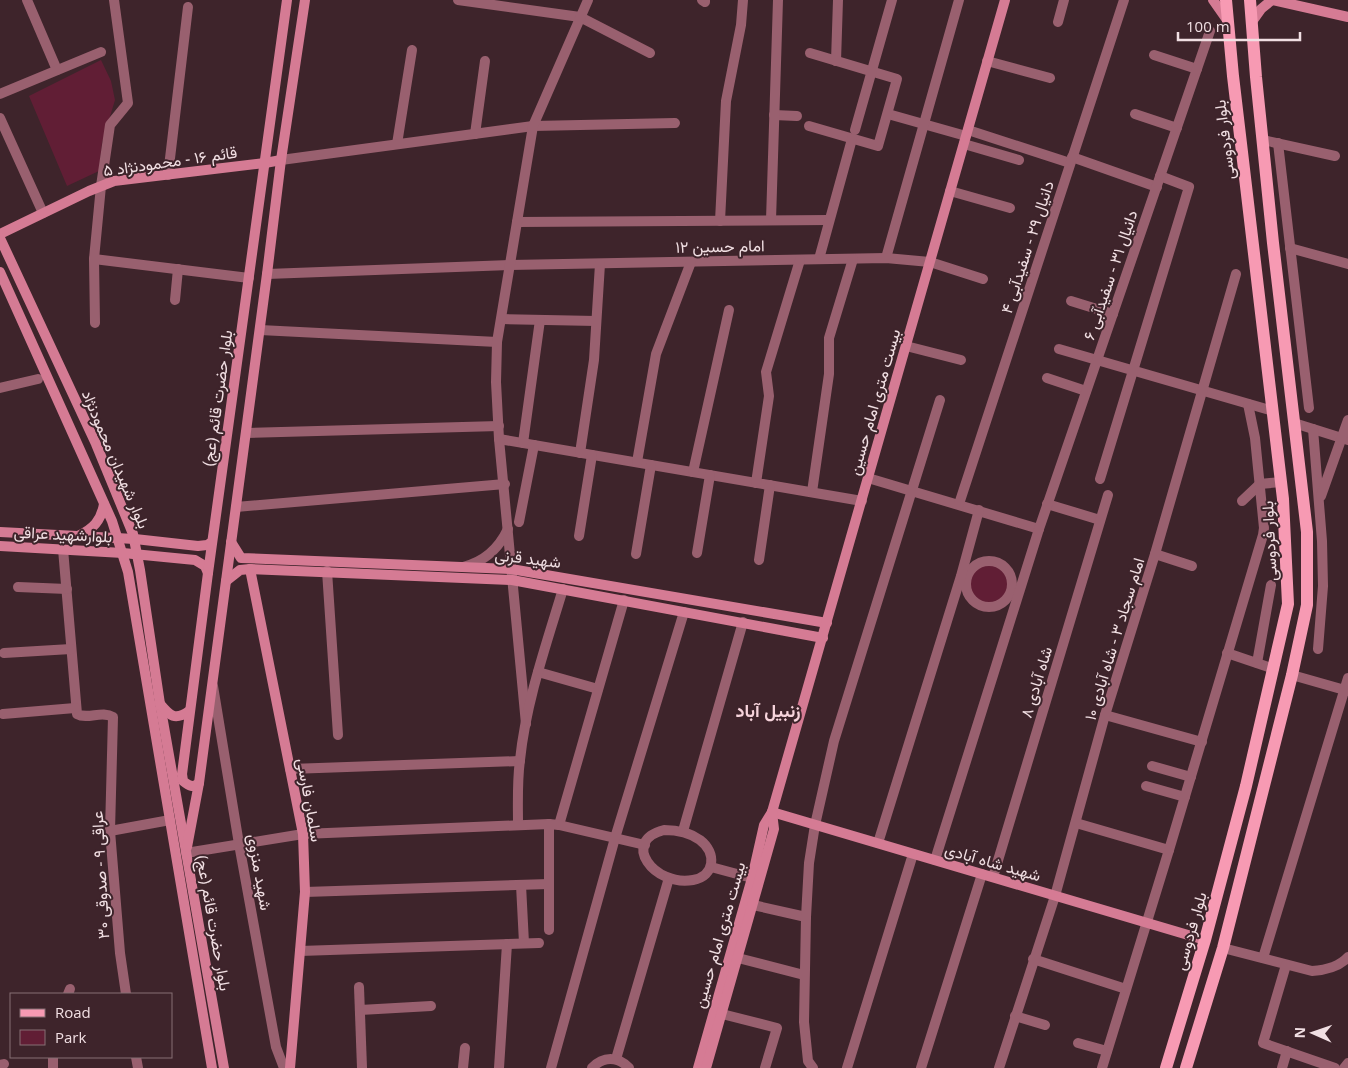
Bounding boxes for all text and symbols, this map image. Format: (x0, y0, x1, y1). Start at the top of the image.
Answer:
scale bar (1178, 10, 1300, 42)
text: 100 m (1186, 16, 1230, 36)
street label: بلوار فردوسی (1208, 99, 1240, 181)
street label: قائم ۱۶ - محمودنژاد ۵ (102, 141, 238, 181)
street label: دانیال ۲۹ - سفیدآبی ۴ (995, 178, 1059, 316)
street label: دانیال ۳۱ - سفیدآبی ۶ (1077, 207, 1143, 343)
street label: امام حسین ۱۲ (675, 234, 765, 258)
street label: بیست متری امام حسین (843, 326, 905, 478)
street label: بلوار حضرت قائم (عج) (197, 328, 238, 468)
street label: بلوار شهیدان محمودنژاد (77, 386, 155, 532)
street label: بلوار فردوسی (1256, 500, 1282, 582)
street label: بلوارشهید عراقی (13, 520, 113, 548)
street label: شهید قرنی (494, 543, 562, 573)
street label: امام سجاد ۳ - شاه آبادی ۱۰ (1079, 555, 1149, 723)
street label: شاه آبادی ۸ (1015, 644, 1057, 720)
district label: زنبیل آباد (736, 698, 800, 722)
street label: سلمان فارسی (292, 756, 328, 844)
street label: عراقی ۹ - صدوقی ۳۰ (86, 810, 114, 940)
street label: شهید منزوی (242, 832, 278, 912)
street label: شهید شاه آبادی (942, 838, 1044, 886)
street label: بلوار حضرت قائم (عج) (190, 853, 237, 993)
street label: بیست متری امام حسین (688, 859, 750, 1011)
street label: بلوار فردوسی (1168, 889, 1212, 973)
legend (10, 993, 172, 1058)
text: Road (55, 1002, 91, 1022)
north arrow (1288, 1008, 1338, 1058)
text: Park (55, 1027, 86, 1047)
text: N (1290, 1027, 1309, 1039)

